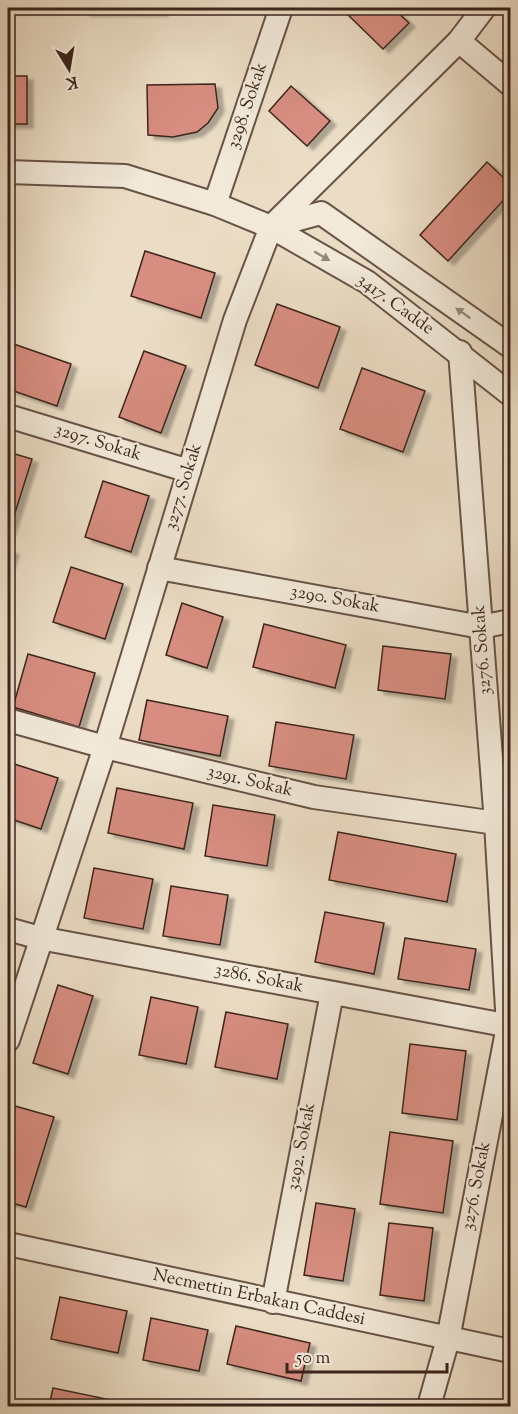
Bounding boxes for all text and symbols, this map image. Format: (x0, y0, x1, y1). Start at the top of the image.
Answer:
north arrow (39, 39, 99, 99)
street label: 3298. Sokak (221, 59, 275, 153)
text: K (63, 69, 79, 94)
one-way arrow (314, 251, 331, 261)
street label: 3417. Cadde (351, 268, 439, 342)
one-way arrow (455, 307, 471, 319)
street label: 3297. Sokak (51, 417, 145, 469)
street label: 3277. Sokak (158, 440, 210, 534)
street label: 3290. Sokak (288, 579, 382, 621)
street label: 3276. Sokak (467, 604, 499, 696)
street label: 3291. Sokak (205, 760, 296, 805)
street label: 3286. Sokak (212, 958, 306, 1000)
street label: 3292. Sokak (281, 1100, 323, 1193)
street label: 3276. Sokak (456, 1139, 498, 1233)
street label: Necmettin Erbakan Caddesi (150, 1263, 368, 1333)
scale bar (287, 1336, 448, 1374)
text: 50 m (295, 1346, 331, 1372)

